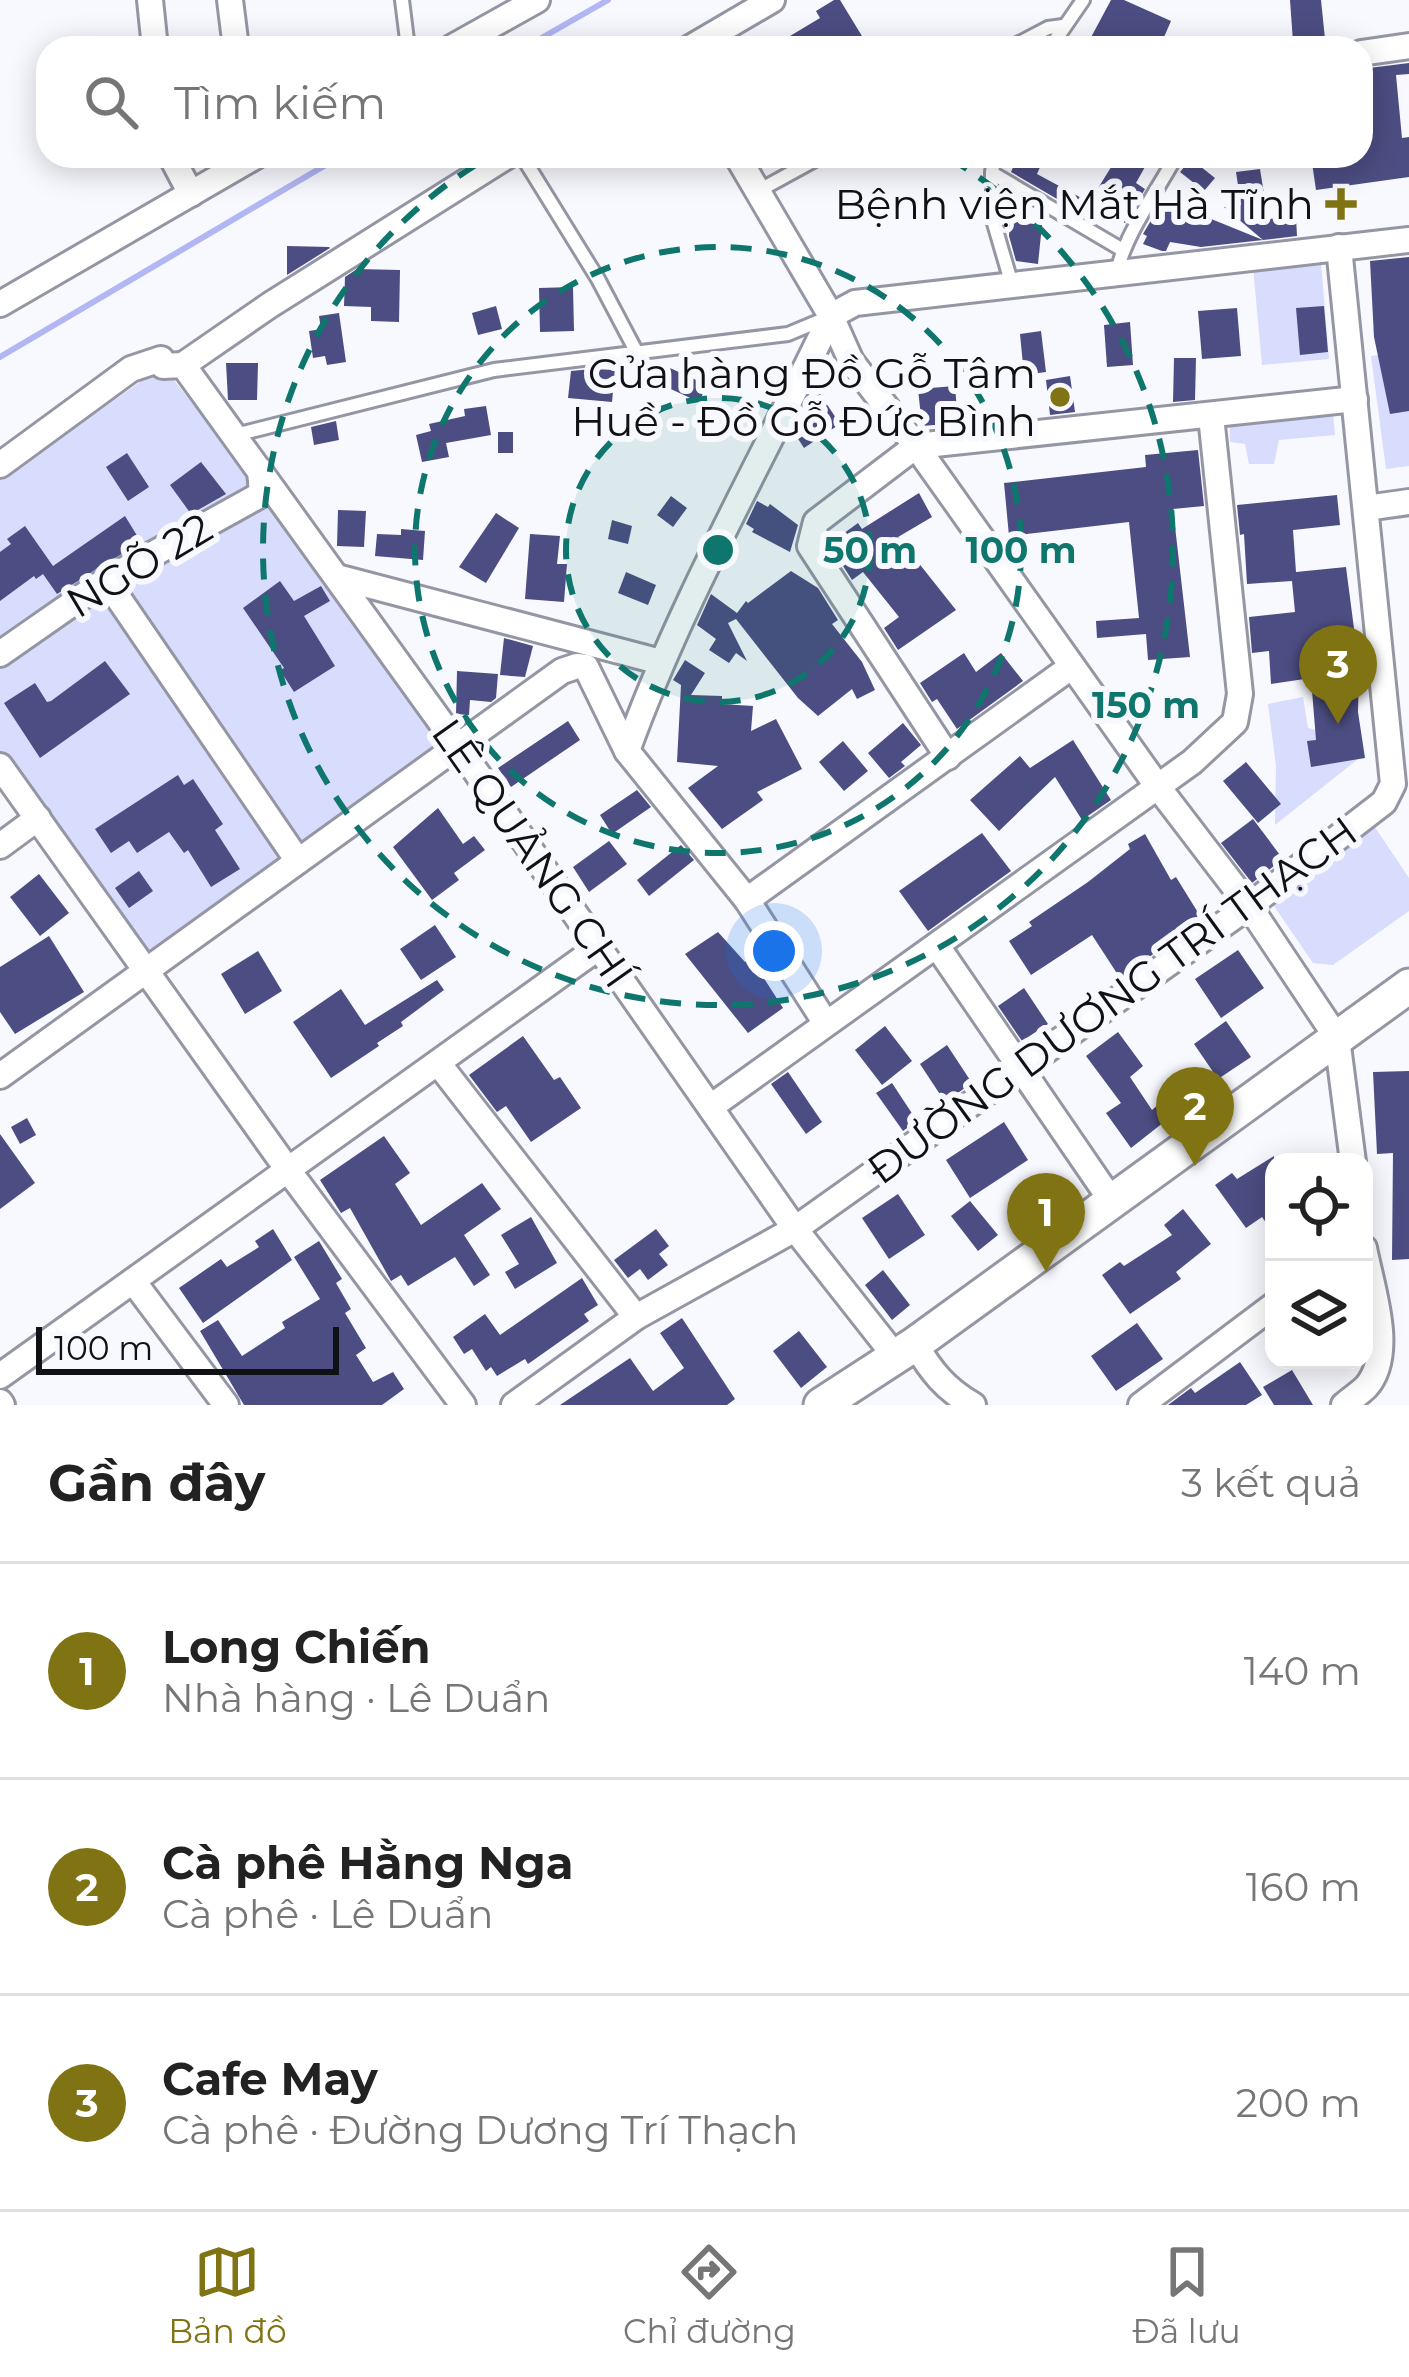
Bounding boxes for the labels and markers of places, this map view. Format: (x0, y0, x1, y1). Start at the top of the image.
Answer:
place label: Bệnh viện Mắt Hà Tĩnh (834, 178, 1314, 230)
marker: Bệnh viện Mắt Hà Tĩnh (1325, 188, 1357, 220)
place label: Cửa hàng Đồ Gỗ Tâm Huề - Đồ Gỗ Đức Bình (571, 347, 1036, 447)
marker: Cửa hàng Đồ Gỗ Tâm Huề - Đồ Gỗ Đức Bình (1047, 384, 1073, 410)
centre of rings (697, 529, 739, 571)
pin: 3 (1299, 625, 1377, 724)
pin: 2 (1156, 1067, 1234, 1166)
pin: 1 (1007, 1173, 1085, 1272)

